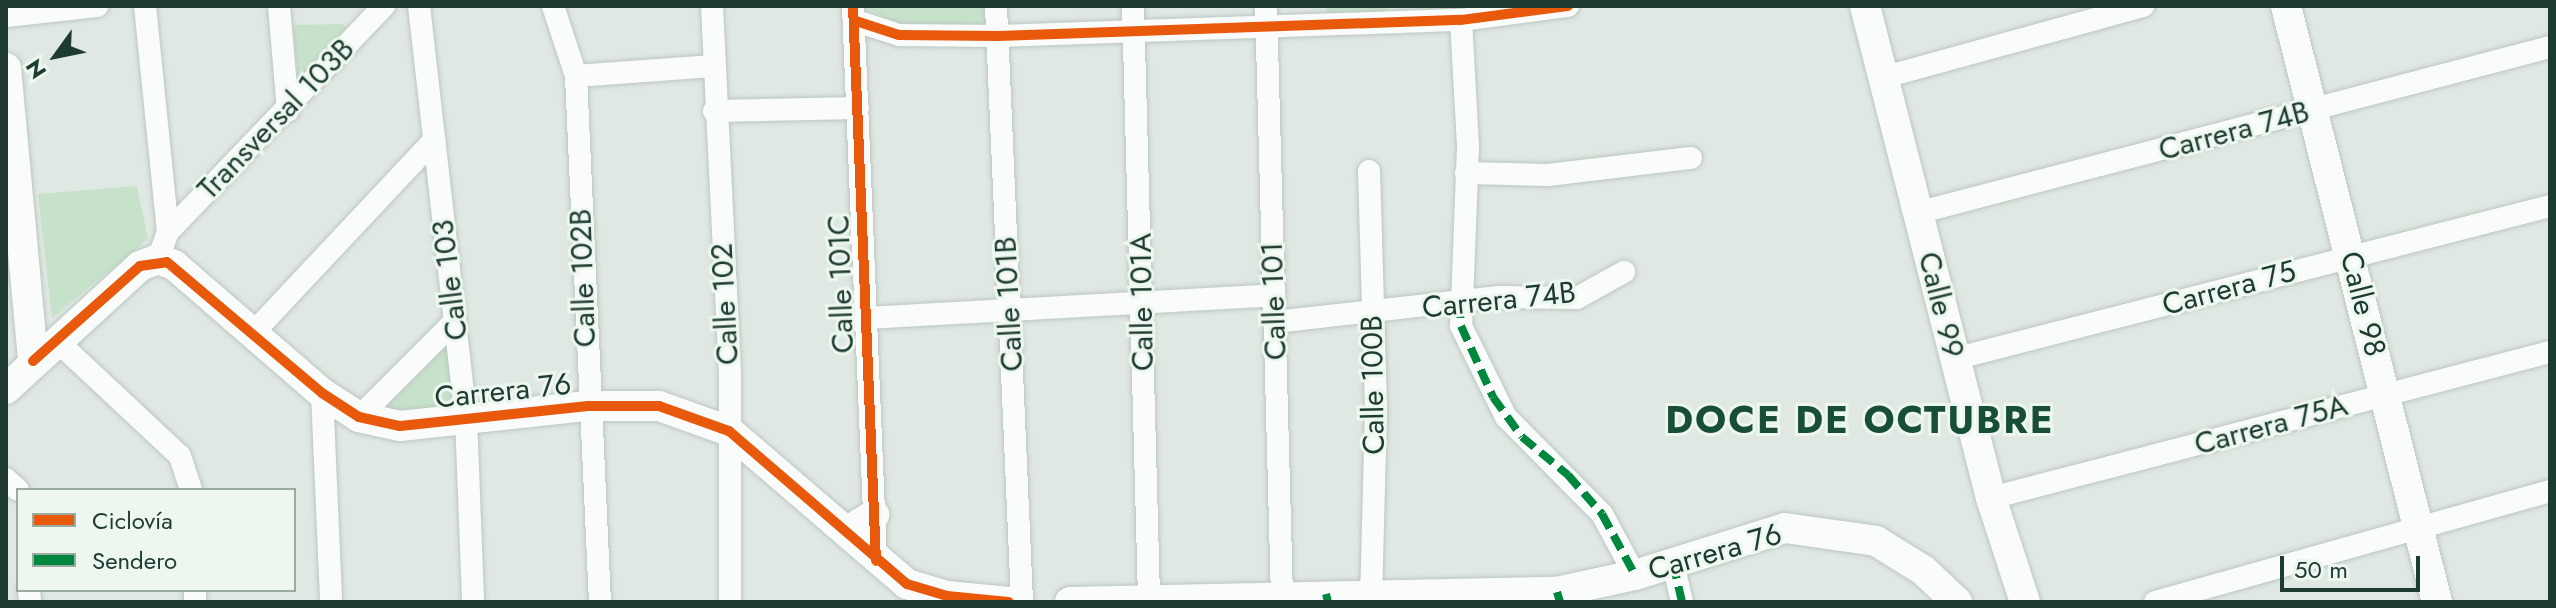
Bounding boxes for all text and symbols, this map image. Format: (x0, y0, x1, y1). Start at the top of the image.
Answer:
north arrow (16, 16, 96, 96)
street label: Transversal 103B (190, 31, 362, 207)
text: N (18, 53, 54, 85)
street label: Carrera 74B (2155, 94, 2313, 168)
street label: Calle 102B (563, 208, 603, 348)
street label: Calle 101C (821, 214, 861, 354)
street label: Calle 103 (425, 218, 475, 342)
street label: Calle 101A (1123, 233, 1161, 371)
street label: Calle 101B (987, 236, 1031, 372)
street label: Calle 101 (1254, 241, 1294, 361)
street label: Calle 102 (704, 242, 746, 366)
street label: Calle 99 (1910, 248, 1972, 362)
street label: Calle 98 (2333, 248, 2393, 360)
street label: Carrera 75 (2158, 253, 2300, 323)
street label: Carrera 74B (1420, 274, 1578, 326)
street label: Calle 100B (1354, 315, 1392, 455)
street label: Carrera 76 (433, 366, 573, 416)
street label: Carrera 75A (2191, 387, 2351, 463)
district label: DOCE DE OCTUBRE (1665, 397, 2055, 443)
legend (16, 488, 296, 592)
text: Ciclovía (92, 503, 173, 538)
street label: Carrera 76 (1644, 516, 1786, 588)
scale bar (2284, 540, 2424, 590)
text: Sendero (92, 543, 177, 578)
text: 50 m (2294, 552, 2348, 587)

